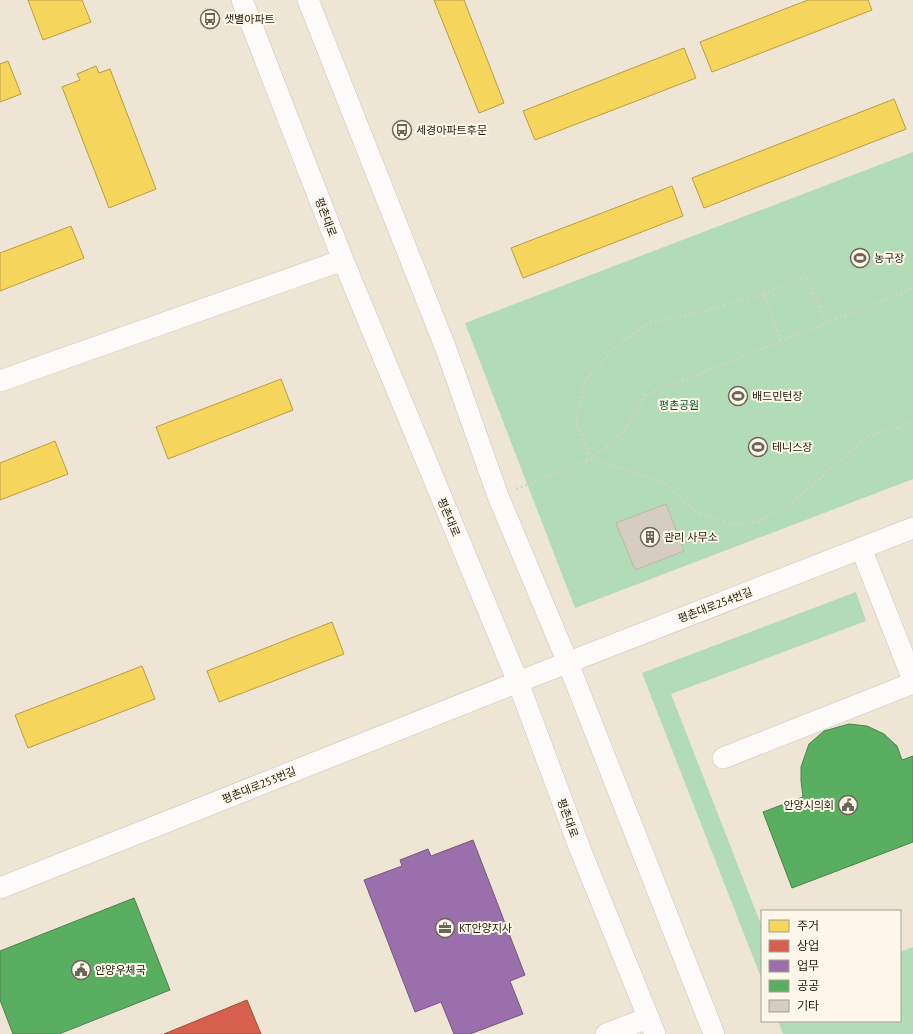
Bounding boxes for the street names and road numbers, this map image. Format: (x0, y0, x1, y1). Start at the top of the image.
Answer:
street label: 평촌대로 (312, 196, 340, 238)
street label: 평촌대로 (435, 496, 463, 538)
street label: 평촌대로254번길 (676, 584, 754, 626)
street label: 평촌대로253번길 (220, 764, 298, 806)
street label: 평촌대로 (554, 797, 582, 839)

